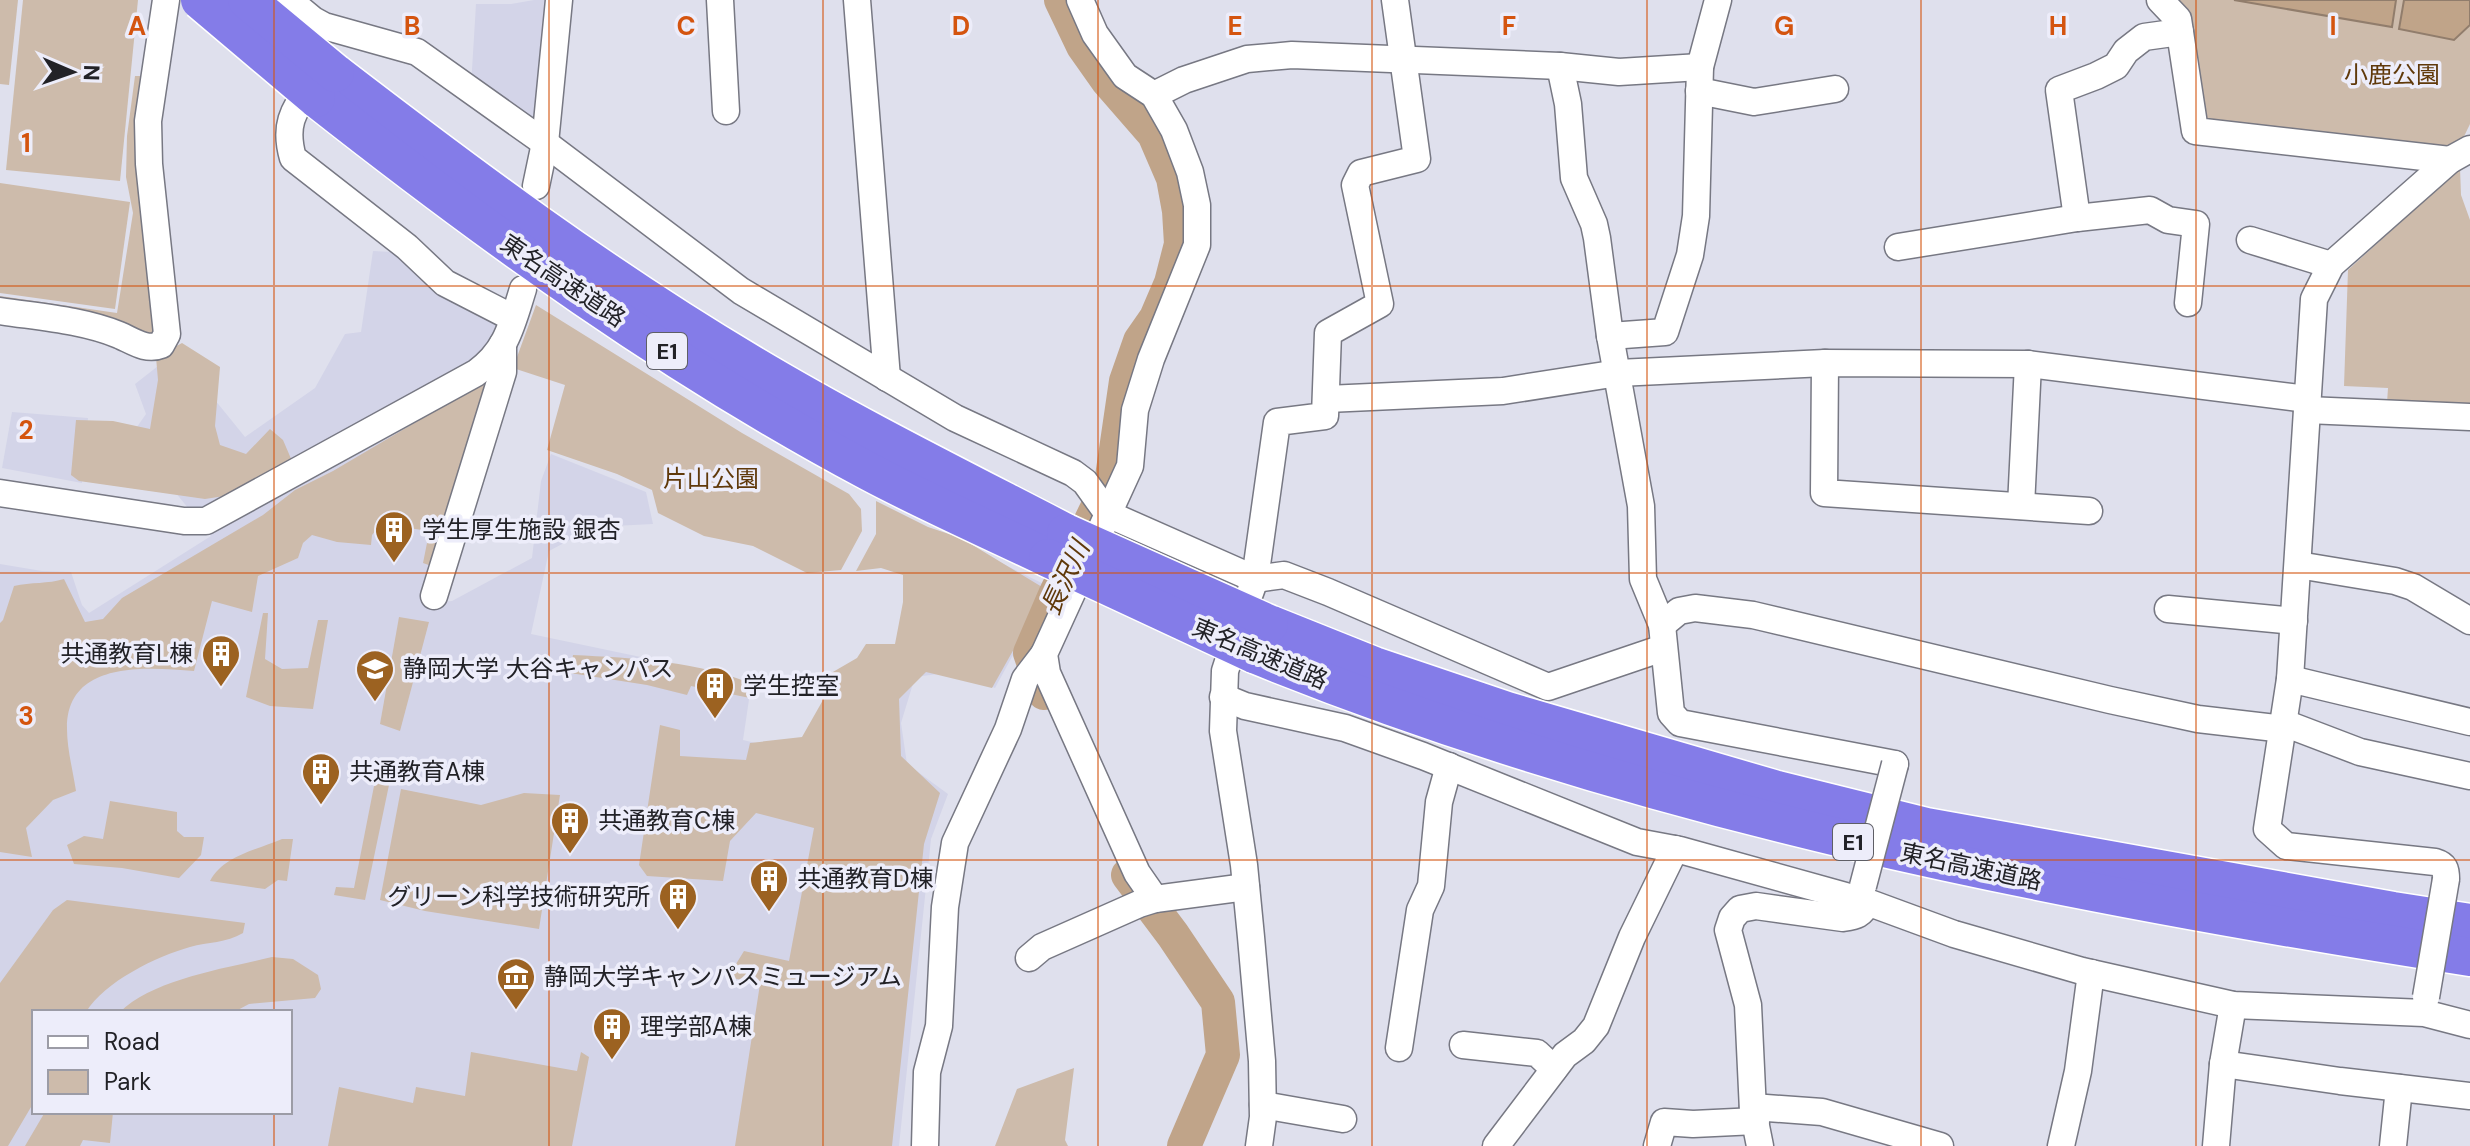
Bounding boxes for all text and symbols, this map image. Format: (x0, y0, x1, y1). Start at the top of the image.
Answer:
text: A (128, 9, 146, 43)
text: B (404, 9, 420, 43)
text: C (676, 9, 696, 43)
text: D (952, 9, 970, 43)
text: E (1227, 9, 1243, 43)
text: F (1502, 9, 1516, 43)
text: G (1774, 9, 1794, 43)
text: H (2049, 9, 2067, 43)
text: I (2329, 9, 2337, 43)
north arrow (32, 32, 112, 112)
park label: 小鹿公園 (2344, 59, 2440, 90)
text: N (77, 64, 106, 81)
text: 1 (21, 126, 31, 160)
street label: 東名高速道路 (495, 227, 632, 334)
road number: E1 (647, 333, 687, 369)
text: 2 (18, 413, 34, 447)
park label: 片山公園 (663, 463, 759, 494)
building icon: 学生厚生施設 銀杏 (373, 509, 415, 564)
place label: 学生厚生施設 銀杏 (422, 514, 620, 545)
water label: 長沢川 (1033, 533, 1098, 621)
street label: 東名高速道路 (1188, 611, 1333, 696)
building icon: 共通教育L棟 (200, 633, 242, 688)
place label: 共通教育L棟 (60, 638, 193, 669)
school or university icon: 静岡大学 大谷キャンパス (354, 648, 396, 703)
place label: 静岡大学 大谷キャンパス (403, 653, 673, 684)
building icon: 学生控室 (694, 665, 736, 720)
place label: 学生控室 (743, 670, 839, 701)
text: 3 (18, 699, 34, 733)
building icon: 共通教育A棟 (300, 751, 342, 806)
place label: 共通教育A棟 (349, 756, 485, 787)
building icon: 共通教育C棟 (549, 800, 591, 855)
place label: 共通教育C棟 (598, 805, 735, 836)
road number: E1 (1833, 824, 1873, 860)
street label: 東名高速道路 (1897, 836, 2045, 897)
building icon: 共通教育D棟 (748, 858, 790, 913)
place label: 共通教育D棟 (797, 863, 934, 894)
building icon: グリーン科学技術研究所 (657, 876, 699, 931)
place label: グリーン科学技術研究所 (387, 881, 650, 912)
museum icon: 静岡大学キャンパスミュージアム (495, 956, 537, 1011)
place label: 静岡大学キャンパスミュージアム (544, 961, 902, 992)
building icon: 理学部A棟 (591, 1006, 633, 1061)
legend (32, 1010, 292, 1114)
place label: 理学部A棟 (640, 1011, 752, 1042)
text: Road (104, 1026, 160, 1057)
text: Park (104, 1066, 151, 1097)

